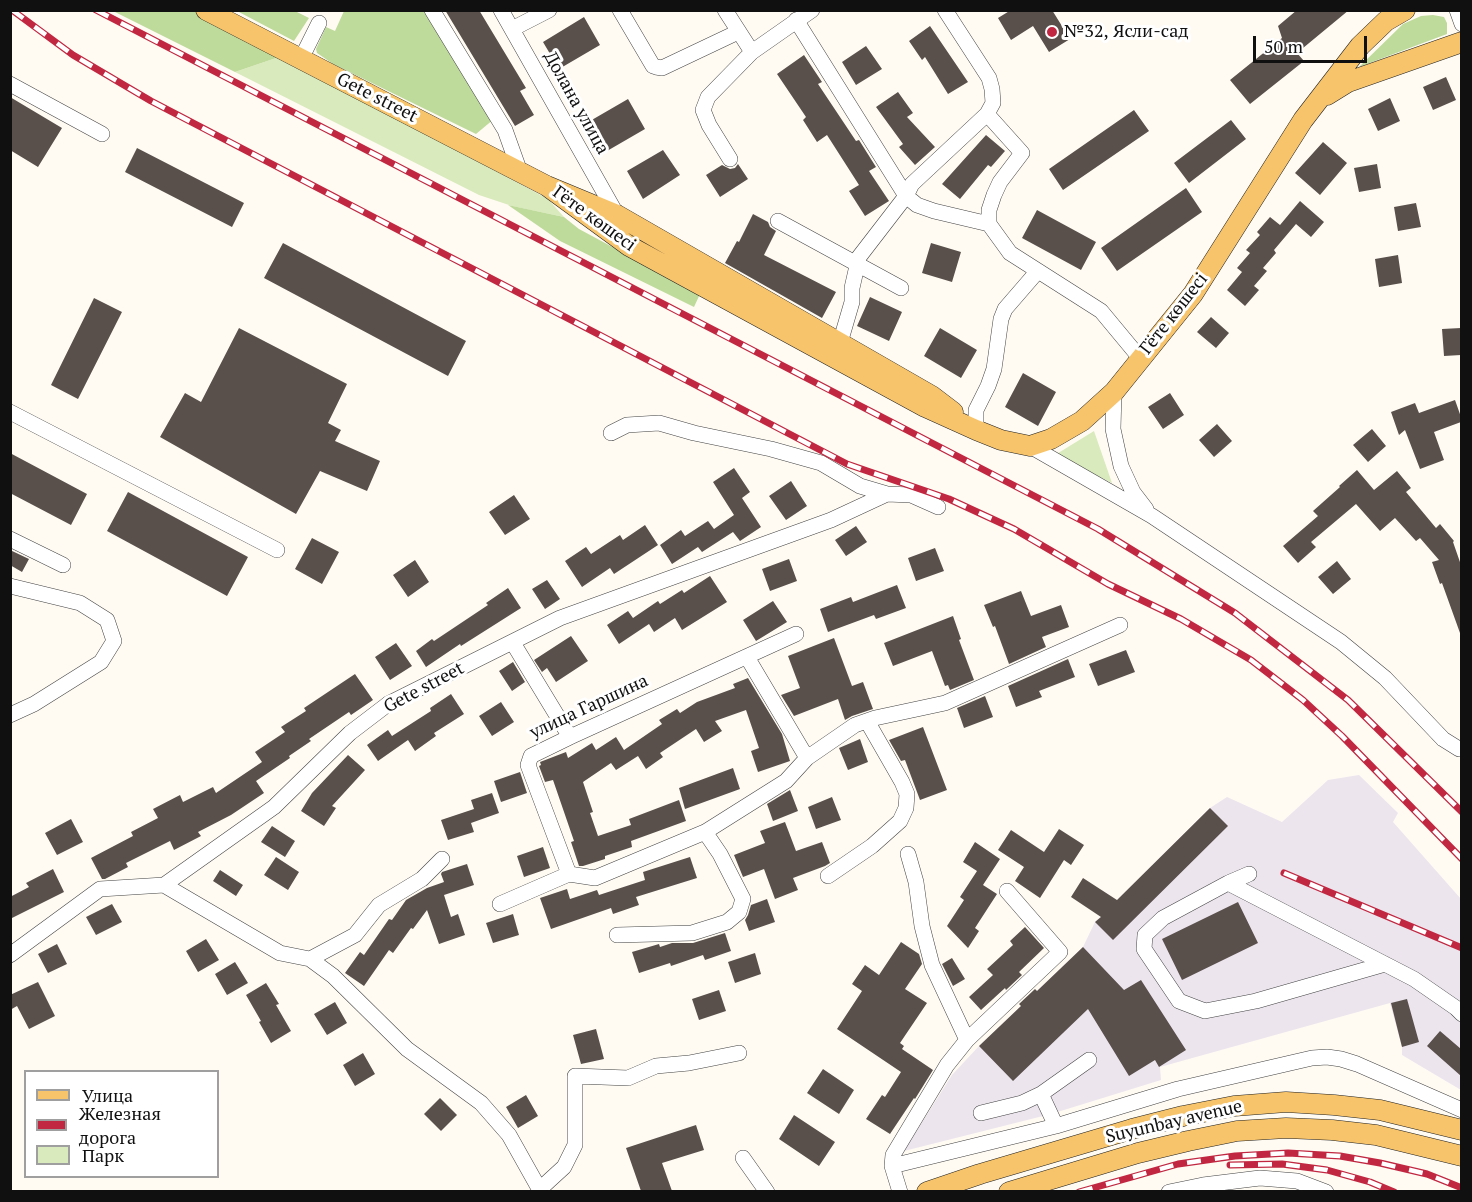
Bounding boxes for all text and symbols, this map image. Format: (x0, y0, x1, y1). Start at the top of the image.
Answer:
place label: №32, Ясли-сад (1064, 21, 1189, 43)
scale bar (1256, 24, 1370, 62)
marker: №32, Ясли-сад (1045, 25, 1059, 39)
text: 50 m (1264, 34, 1303, 58)
street label: Долана улица (539, 48, 613, 158)
street label: Gete street (333, 68, 421, 128)
street label: Гёте көшесі (548, 182, 640, 256)
street label: Гёте көшесі (1136, 269, 1212, 359)
street label: Gete street (380, 658, 468, 718)
street label: улица Гаршина (526, 670, 652, 744)
legend (24, 1070, 219, 1178)
text: Улица (82, 1083, 133, 1107)
street label: Suyunbay avenue (1104, 1096, 1244, 1148)
text: Железная дорога (79, 1101, 161, 1149)
text: Парк (82, 1143, 124, 1167)

